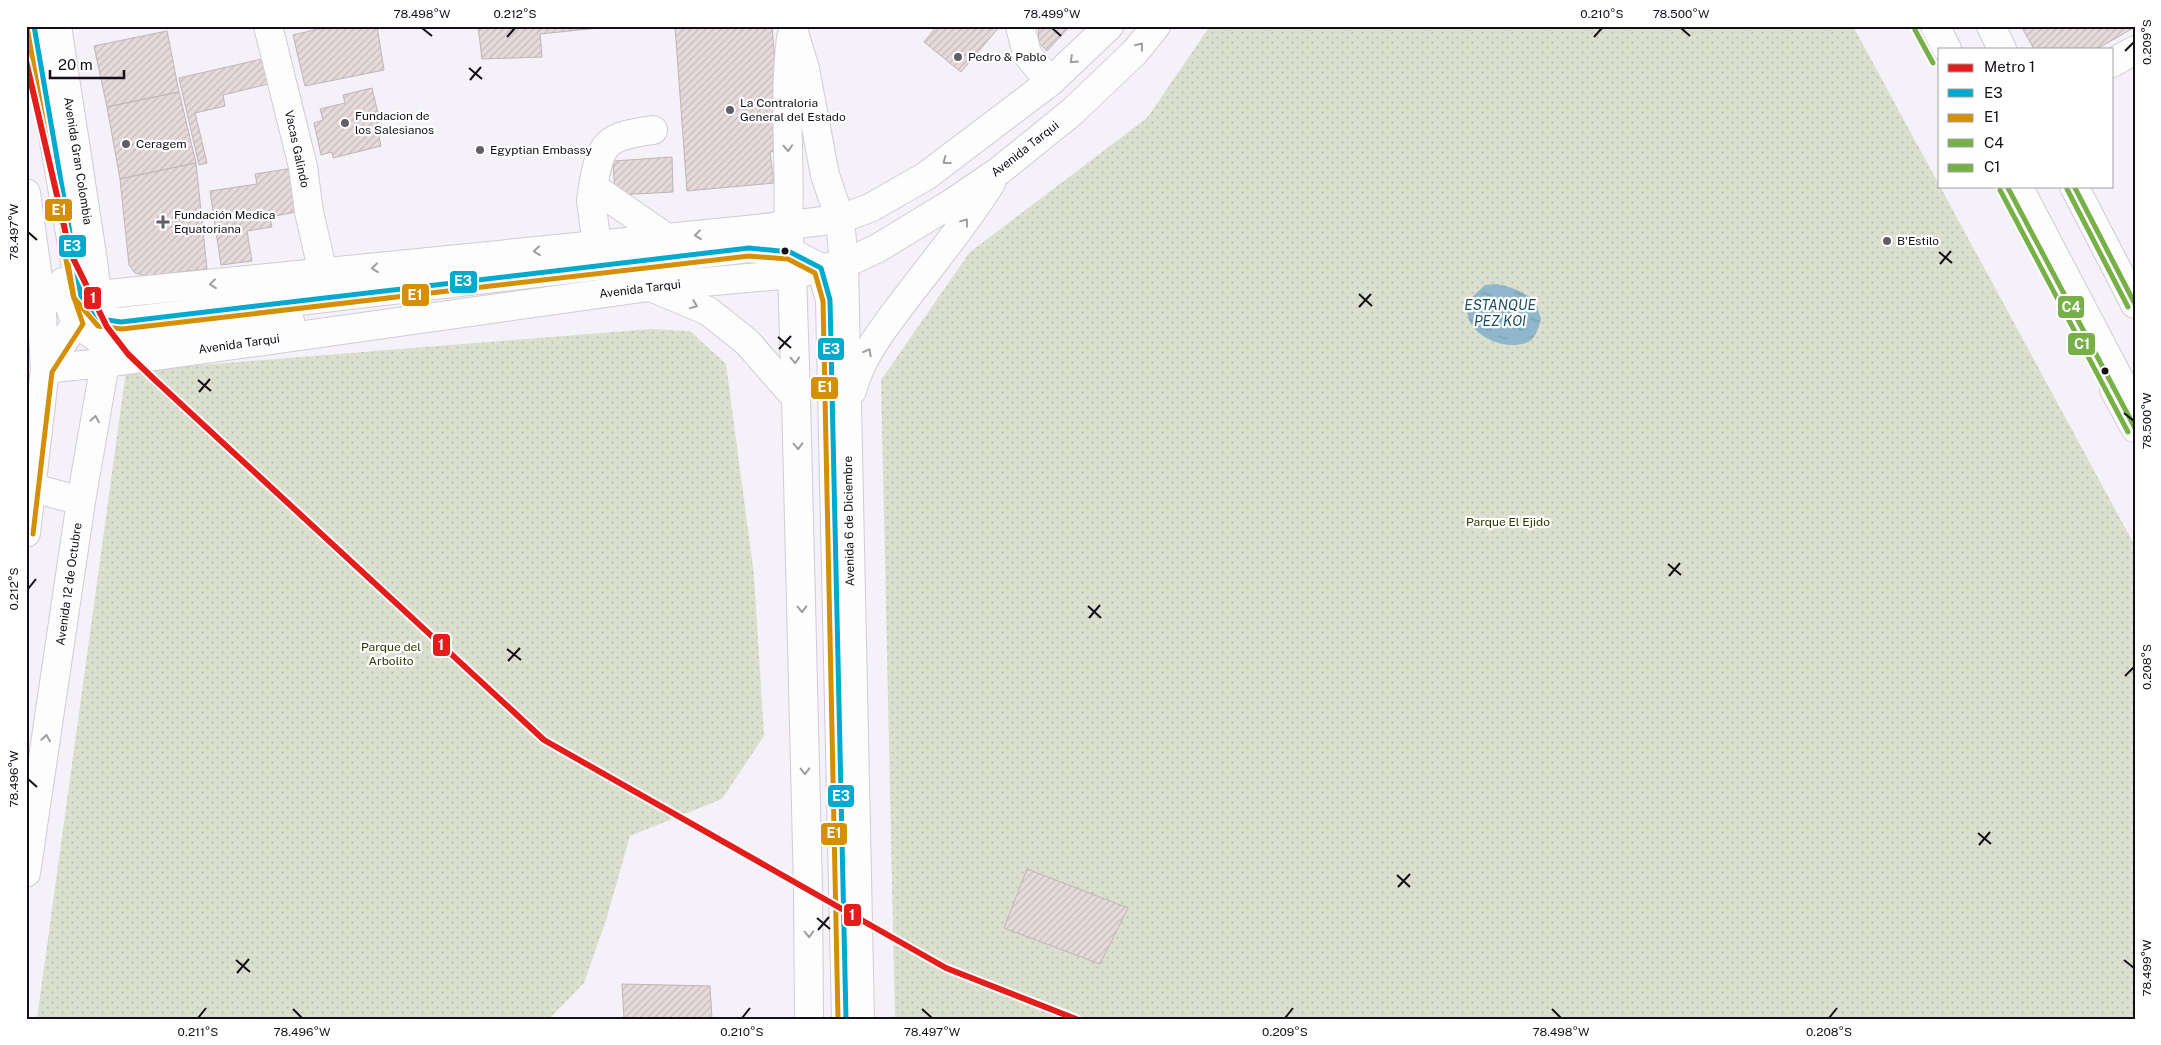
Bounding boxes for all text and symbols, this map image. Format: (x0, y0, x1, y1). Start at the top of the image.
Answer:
text: 78.498°W (393, 7, 451, 21)
text: 0.212°S (493, 7, 537, 21)
text: 78.499°W (1024, 7, 1081, 21)
text: 0.210°S (1580, 7, 1624, 21)
text: 78.500°W (1653, 7, 1710, 21)
text: 0.209°S (2140, 19, 2154, 65)
one-way arrow (1134, 43, 1142, 52)
scale bar (50, 48, 124, 80)
legend (1938, 48, 2114, 188)
place label: Pedro & Pablo (968, 50, 1047, 64)
marker: Pedro & Pablo (952, 51, 964, 63)
one-way arrow (1070, 54, 1079, 63)
text: 20 m (58, 56, 93, 73)
text: Metro 1 (1984, 58, 2035, 75)
text: E3 (1984, 84, 2003, 101)
street label: Avenida Gran Colombia (61, 96, 95, 226)
place label: La Contraloria General del Estado (740, 96, 846, 124)
marker: La Contraloria General del Estado (724, 104, 736, 116)
text: E1 (1984, 108, 1999, 125)
street label: Vacas Galindo (282, 109, 312, 189)
place label: Fundacion de los Salesianos (355, 109, 434, 137)
marker: Fundacion de los Salesianos (339, 117, 351, 129)
street label: Avenida Tarqui (988, 118, 1062, 180)
text: C4 (1984, 134, 2004, 151)
place label: Ceragem (136, 137, 187, 151)
marker: Ceragem (120, 138, 132, 150)
place label: Egyptian Embassy (490, 143, 593, 157)
marker: Egyptian Embassy (474, 144, 486, 156)
one-way arrow (783, 144, 794, 152)
one-way arrow (943, 155, 952, 163)
text: C1 (1984, 158, 2000, 175)
line badge: E1 (44, 198, 73, 222)
text: E1 (52, 202, 66, 218)
text: 78.497°W (7, 203, 21, 260)
place label: Fundación Medica Equatoriana (174, 208, 275, 236)
marker: Fundación Medica Equatoriana (156, 215, 170, 229)
one-way arrow (959, 219, 967, 228)
one-way arrow (694, 229, 702, 240)
line badge: E3 (58, 234, 87, 258)
place label: B'Estilo (1897, 234, 1939, 248)
marker: B'Estilo (1881, 235, 1893, 247)
text: E3 (63, 238, 81, 254)
one-way arrow (532, 246, 540, 257)
unlabelled marker (780, 246, 790, 256)
one-way arrow (371, 262, 379, 273)
line badge: E3 (449, 270, 478, 294)
text: E3 (454, 273, 472, 289)
street label: Avenida Tarqui (598, 277, 682, 301)
one-way arrow (209, 278, 217, 289)
line badge: E1 (401, 283, 430, 307)
line badge: 1 (83, 286, 102, 310)
text: E1 (408, 287, 422, 303)
text: 1 (90, 290, 96, 306)
line badge: C4 (2057, 295, 2085, 319)
water label: ESTANQUE PEZ KOI (1464, 297, 1536, 329)
one-way arrow (689, 299, 698, 310)
text: C4 (2061, 299, 2081, 315)
street label: Avenida Tarqui (197, 331, 281, 357)
line badge: C1 (2067, 332, 2096, 356)
text: C1 (2074, 336, 2090, 352)
line badge: E3 (817, 337, 845, 361)
text: E3 (822, 341, 840, 357)
one-way arrow (862, 348, 872, 357)
one-way arrow (790, 356, 800, 364)
unlabelled marker (2100, 366, 2110, 376)
line badge: E1 (810, 376, 839, 400)
text: E1 (818, 379, 832, 395)
text: 78.500°W (2140, 392, 2154, 449)
one-way arrow (90, 414, 100, 423)
one-way arrow (792, 443, 803, 451)
street label: Avenida 6 de Diciembre (841, 455, 857, 586)
park label: Parque El Ejido (1466, 515, 1550, 529)
street label: Avenida 12 de Octubre (53, 521, 85, 646)
text: 0.212°S (7, 567, 21, 611)
one-way arrow (796, 605, 807, 613)
line badge: 1 (432, 633, 451, 657)
text: 1 (438, 637, 444, 653)
park label: Parque del Arbolito (361, 640, 421, 668)
text: 0.208°S (2140, 644, 2154, 690)
one-way arrow (40, 734, 51, 742)
text: 78.496°W (7, 750, 21, 807)
one-way arrow (800, 768, 811, 776)
line badge: E3 (827, 784, 855, 808)
text: E3 (832, 788, 850, 804)
line badge: E1 (820, 822, 848, 846)
text: E1 (827, 825, 841, 841)
line badge: 1 (843, 903, 862, 927)
text: 1 (849, 907, 855, 923)
one-way arrow (803, 930, 814, 938)
text: 78.499°W (2140, 939, 2154, 996)
text: 0.211°S (178, 1025, 218, 1039)
text: 78.496°W (274, 1025, 331, 1039)
text: 0.210°S (720, 1025, 764, 1039)
text: 78.497°W (904, 1025, 961, 1039)
text: 0.209°S (1262, 1025, 1308, 1039)
text: 78.498°W (1532, 1025, 1590, 1039)
text: 0.208°S (1806, 1025, 1852, 1039)

